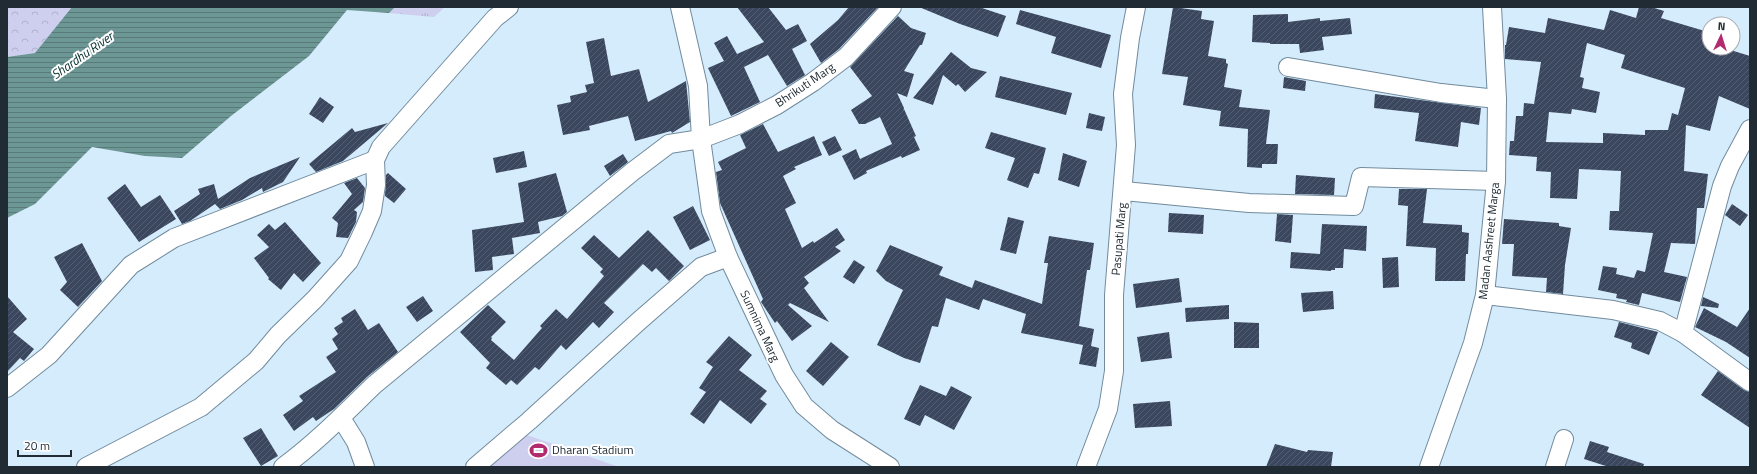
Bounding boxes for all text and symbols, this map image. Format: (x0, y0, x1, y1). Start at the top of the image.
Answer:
north arrow (1701, 16, 1741, 56)
text: N (1717, 18, 1726, 34)
water label: Shardhu River (47, 25, 119, 84)
street label: Bhrikuti Marg (771, 58, 838, 112)
street label: Madan Aashreet Marga (1473, 181, 1504, 301)
street label: Pasupati Marg (1106, 202, 1131, 276)
street label: Sumnima Marg (736, 287, 785, 365)
scale bar (18, 432, 71, 458)
text: 20 m (24, 436, 50, 455)
sports icon: Dharan Stadium (529, 440, 549, 460)
place label: Dharan Stadium (552, 440, 633, 459)

